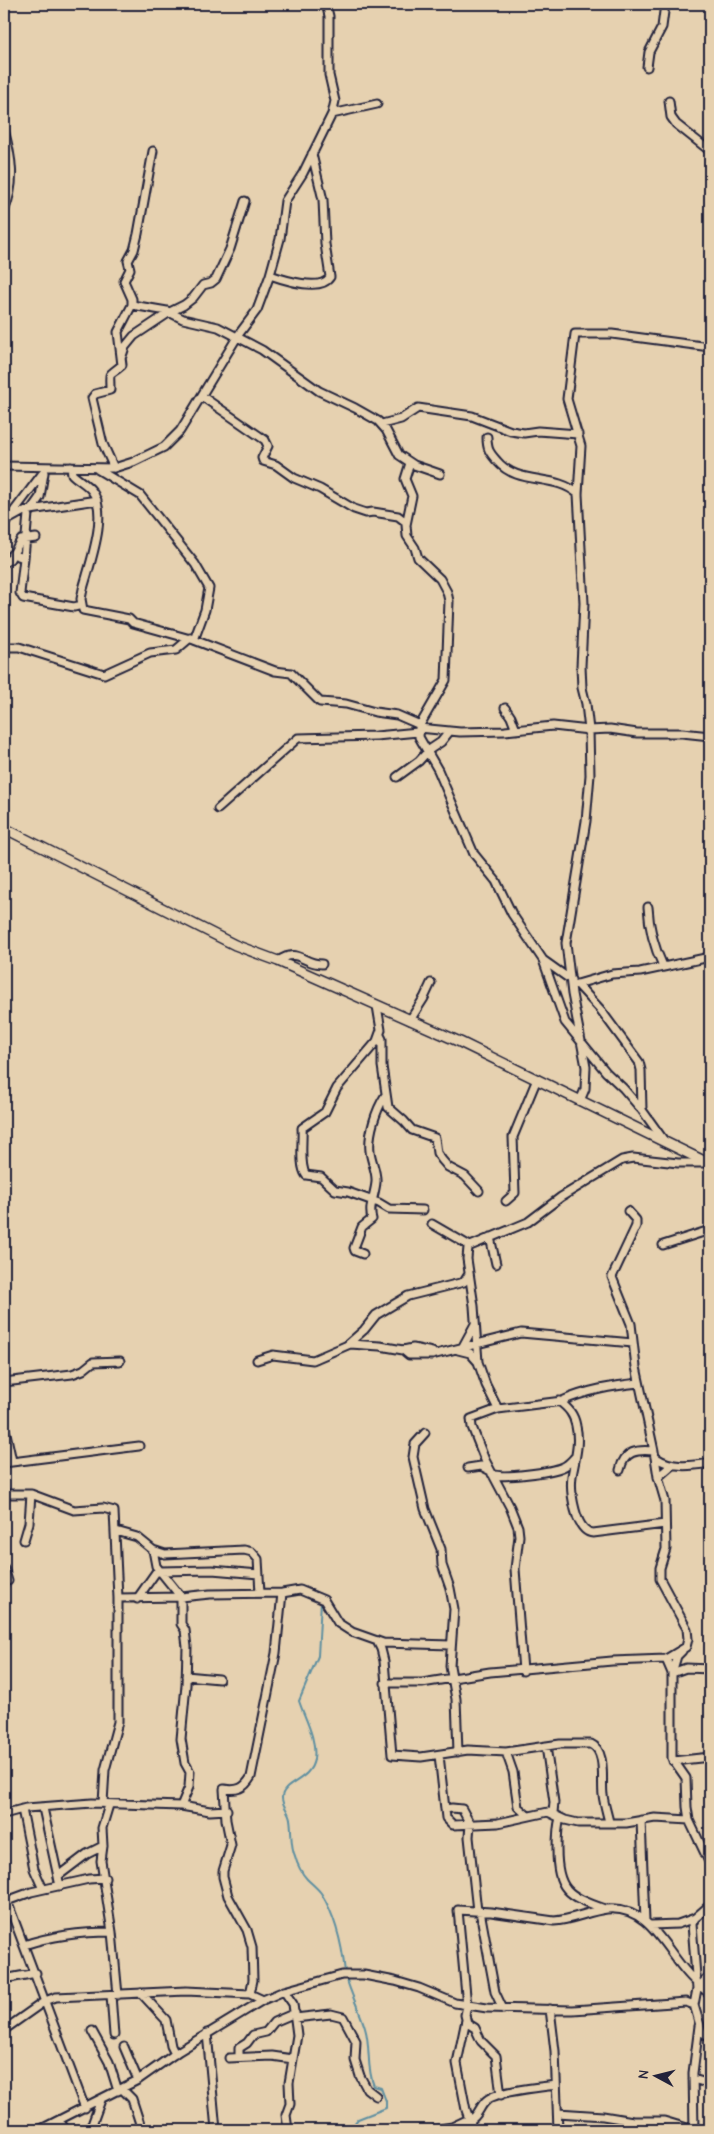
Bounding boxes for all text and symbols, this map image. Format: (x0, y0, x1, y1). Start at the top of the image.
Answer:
north arrow (632, 2052, 682, 2102)
text: N (635, 2069, 653, 2080)

